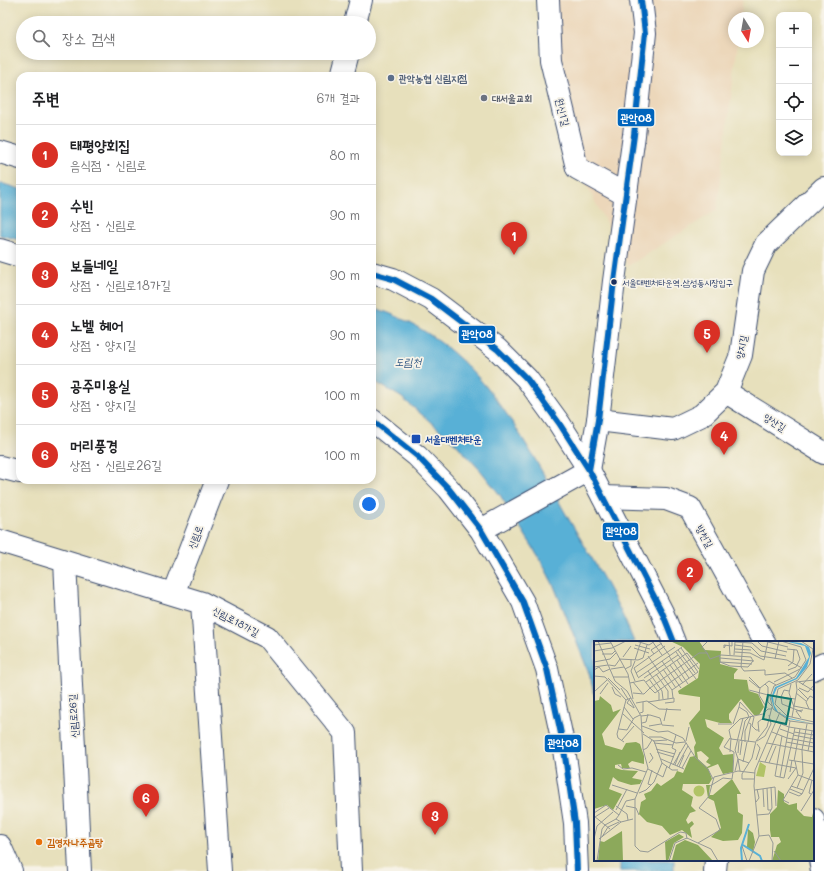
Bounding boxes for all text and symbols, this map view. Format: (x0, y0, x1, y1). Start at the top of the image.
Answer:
north arrow (728, 12, 764, 48)
map controls (776, 12, 812, 156)
button: + (776, 12, 812, 48)
search box (16, 16, 376, 60)
icon: search (30, 27, 52, 49)
text: 장소 검색 (62, 28, 115, 48)
button: − (776, 48, 812, 84)
place label: 관악농협 신림지점 (398, 71, 467, 85)
marker: 관악농협 신림지점 (386, 73, 396, 83)
button: locate (776, 84, 812, 120)
text: 주변 (32, 87, 59, 109)
text: 6개 결과 (317, 89, 360, 106)
place label: 대서울교회 (492, 91, 532, 105)
marker: 대서울교회 (479, 93, 489, 103)
street label: 원신1길 (553, 96, 573, 128)
line badge: 관악08 (617, 108, 655, 127)
text: 관악08 (620, 110, 652, 125)
button: layers (776, 120, 812, 156)
text: 태평양회집 (70, 135, 130, 155)
text: 1 (42, 146, 48, 163)
text: 80 m (330, 146, 360, 163)
text: 음식점 · 신림로 (70, 156, 147, 173)
text: 수빈 (70, 195, 94, 215)
text: 2 (41, 206, 49, 223)
text: 90 m (330, 206, 360, 223)
text: 상점 · 신림로 (70, 216, 136, 233)
pin: 1 (501, 222, 527, 255)
text: 보들네일 (70, 255, 118, 275)
text: 3 (41, 266, 49, 283)
text: 90 m (330, 266, 360, 283)
text: 상점 · 신림로18가길 (70, 276, 171, 293)
marker: 서울대벤처타운역.삼성동시장입구 (609, 277, 619, 287)
place label: 서울대벤처타운역.삼성동시장입구 (622, 277, 733, 288)
text: 노벨 헤어 (70, 315, 124, 335)
pin: 5 (694, 320, 720, 353)
line badge: 관악08 (458, 325, 496, 344)
text: 4 (41, 326, 49, 343)
text: 90 m (330, 326, 360, 343)
text: 관악08 (461, 326, 493, 341)
street label: 양지길 (732, 334, 750, 360)
text: 상점 · 양지길 (70, 336, 136, 353)
water label: 도림천 (395, 354, 422, 369)
text: 공주미용실 (70, 375, 130, 395)
text: 5 (41, 386, 49, 403)
text: 100 m (324, 386, 360, 403)
text: 상점 · 양지길 (70, 396, 136, 413)
street label: 양산길 (761, 410, 789, 434)
pin: 4 (711, 422, 737, 455)
place label: 서울대벤처타운 (425, 432, 481, 446)
marker: 서울대벤처타운 (410, 433, 422, 445)
text: 머리풍경 (70, 435, 118, 455)
text: 6 (41, 446, 49, 463)
text: 100 m (324, 446, 360, 463)
text: 상점 · 신림로26길 (70, 456, 162, 473)
your location (359, 494, 379, 514)
line badge: 관악08 (602, 522, 639, 541)
street label: 방천길 (693, 522, 717, 550)
street label: 신림로 (184, 523, 206, 551)
text: 관악08 (605, 523, 637, 538)
pin: 2 (677, 558, 703, 591)
street label: 신림로18가길 (210, 603, 262, 639)
inset map (594, 641, 814, 861)
street label: 신림로26길 (65, 694, 81, 738)
line badge: 관악08 (544, 734, 582, 753)
text: 관악08 (547, 735, 579, 750)
pin: 6 (133, 784, 159, 817)
pin: 3 (422, 802, 448, 835)
place label: 김영자나주곰탕 (47, 835, 103, 849)
marker: 김영자나주곰탕 (34, 837, 44, 847)

